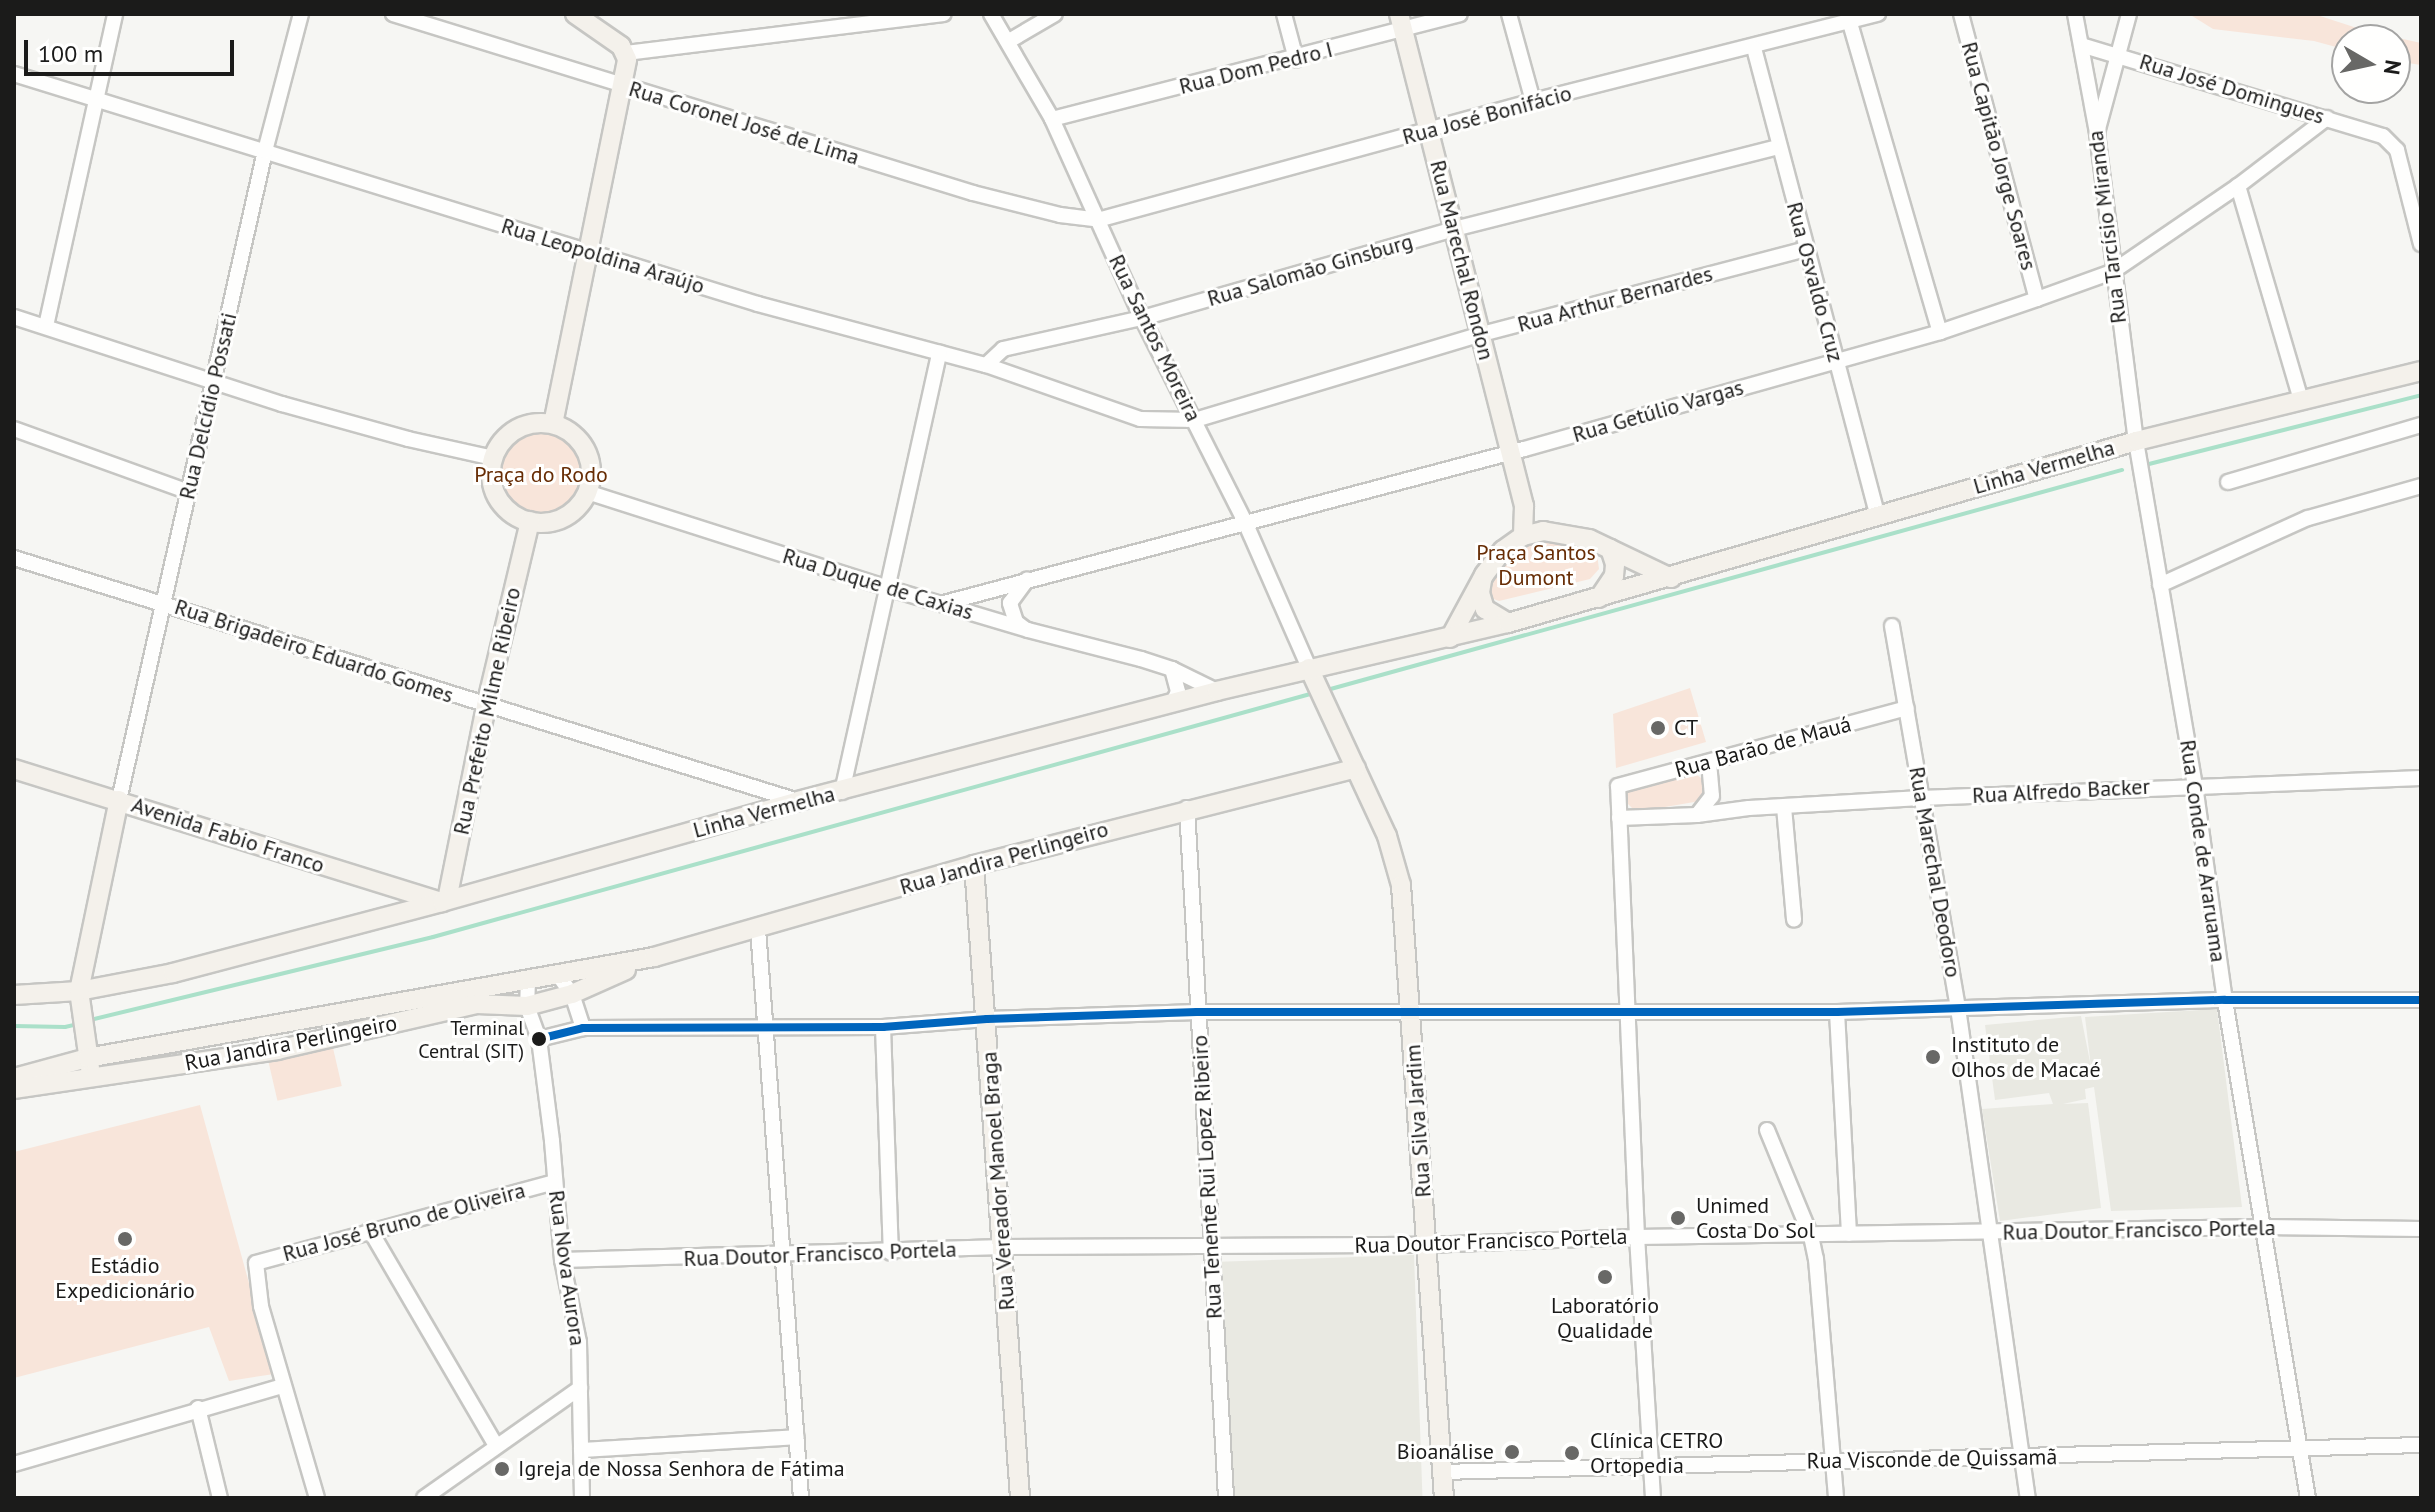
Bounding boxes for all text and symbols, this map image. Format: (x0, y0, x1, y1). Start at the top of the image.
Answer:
scale bar (28, 24, 238, 74)
north arrow (2331, 24, 2411, 104)
street label: Rua Dom Pedro I (1176, 36, 1336, 100)
text: 100 m (38, 38, 103, 69)
street label: Rua Capitão Jorge Soares (1956, 39, 2042, 273)
street label: Rua José Domingues (2136, 48, 2328, 130)
text: N (2378, 58, 2408, 77)
street label: Rua Coronel José de Lima (626, 75, 862, 171)
street label: Rua José Bonifácio (1399, 80, 1575, 150)
street label: Rua Tarcísio Miranda (2082, 129, 2132, 325)
street label: Rua Marechal Rondon (1424, 157, 1500, 363)
street label: Rua Osvaldo Cruz (1781, 199, 1849, 365)
street label: Rua Leopoldina Araújo (498, 212, 708, 300)
street label: Rua Salomão Ginsburg (1204, 228, 1416, 312)
street label: Rua Santos Moreira (1103, 250, 1207, 426)
street label: Rua Arthur Bernardes (1514, 260, 1716, 338)
street label: Rua Delcídio Possati (174, 310, 242, 502)
street label: Rua Getúlio Vargas (1569, 374, 1747, 448)
street label: Linha Vermelha (1970, 434, 2118, 500)
park label: Praça do Rodo (474, 462, 608, 488)
park label: Praça Santos Dumont (1476, 539, 1596, 590)
street label: Rua Duque de Caxias (780, 542, 976, 626)
street label: Rua Prefeito Milme Ribeiro (448, 585, 526, 837)
street label: Rua Brigadeiro Eduardo Gomes (171, 593, 457, 709)
street label: Rua Barão de Mauá (1672, 711, 1854, 783)
place label: CT (1674, 715, 1698, 741)
marker: CT (1649, 719, 1667, 737)
street label: Rua Conde de Araruama (2174, 738, 2232, 964)
street label: Rua Marechal Deodoro (1903, 765, 1967, 979)
street label: Rua Alfredo Backer (1971, 773, 2151, 809)
street label: Linha Vermelha (690, 780, 838, 844)
street label: Avenida Fabio Franco (128, 791, 328, 879)
street label: Rua Jandira Perlingeiro (897, 816, 1111, 900)
street label: Rua Jandira Perlingeiro (183, 1009, 399, 1077)
place label: Terminal Central (SIT) (418, 1016, 524, 1063)
marker: Terminal Central (SIT) (531, 1031, 547, 1047)
place label: Instituto de Olhos de Macaé (1951, 1031, 2101, 1082)
street label: Rua Tenente Rui Lopez Ribeiro (1186, 1034, 1228, 1320)
street label: Rua Silva Jardim (1399, 1044, 1437, 1198)
marker: Instituto de Olhos de Macaé (1922, 1046, 1944, 1068)
street label: Rua Vereador Manoel Braga (976, 1050, 1020, 1312)
street label: Rua José Bruno de Oliveira (280, 1177, 528, 1267)
street label: Rua Nova Aurora (543, 1188, 591, 1348)
place label: Unimed Costa Do Sol (1696, 1192, 1815, 1244)
marker: Unimed Costa Do Sol (1667, 1207, 1689, 1229)
street label: Rua Doutor Francisco Portela (2002, 1214, 2276, 1246)
street label: Rua Doutor Francisco Portela (1354, 1223, 1628, 1259)
marker: Estádio Expedicionário (116, 1230, 134, 1248)
street label: Rua Doutor Francisco Portela (683, 1236, 957, 1272)
place label: Estádio Expedicionário (55, 1252, 195, 1304)
marker: Laboratório Qualidade (1594, 1266, 1616, 1288)
place label: Laboratório Qualidade (1551, 1292, 1659, 1344)
place label: Clínica CETRO Ortopedia (1590, 1427, 1723, 1478)
place label: Bioanálise (1397, 1439, 1494, 1465)
marker: Bioanálise (1501, 1441, 1523, 1463)
marker: Clínica CETRO Ortopedia (1561, 1442, 1583, 1464)
street label: Rua Visconde de Quissamã (1806, 1444, 2058, 1474)
place label: Igreja de Nossa Senhora de Fátima (518, 1456, 845, 1482)
marker: Igreja de Nossa Senhora de Fátima (493, 1460, 511, 1478)

